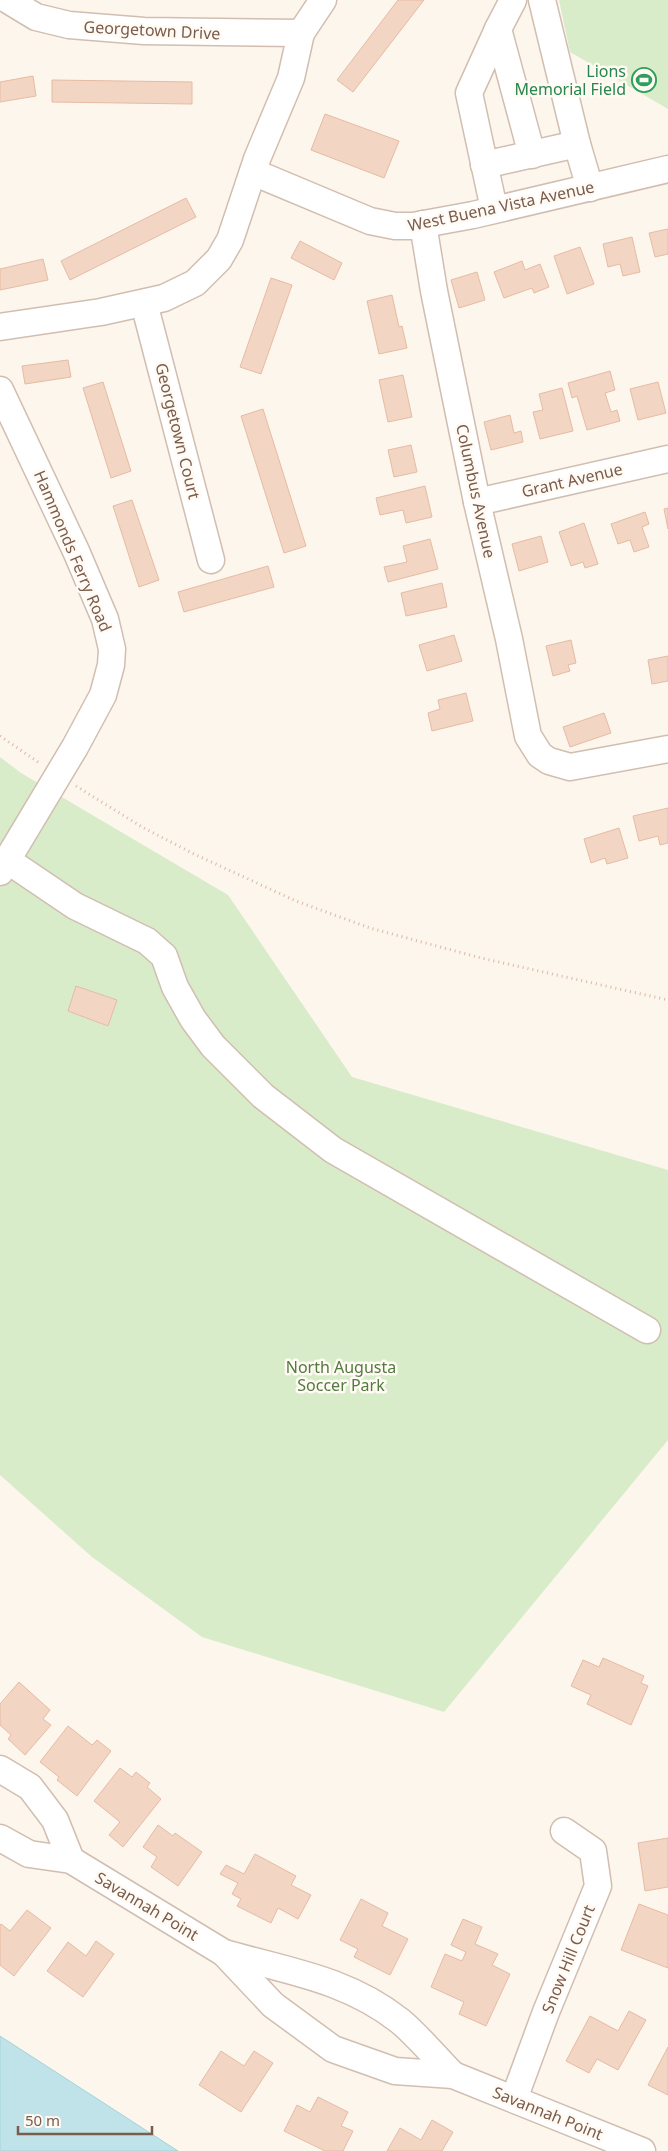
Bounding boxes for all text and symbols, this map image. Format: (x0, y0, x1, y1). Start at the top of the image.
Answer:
street label: Georgetown Drive (83, 15, 221, 45)
place label: Lions Memorial Field (514, 60, 626, 100)
sports icon: Lions Memorial Field (631, 67, 657, 93)
street label: West Buena Vista Avenue (406, 175, 596, 237)
street label: Georgetown Court (150, 361, 206, 502)
street label: Columbus Avenue (451, 422, 501, 560)
street label: Grant Avenue (519, 458, 625, 502)
street label: Hammonds Ferry Road (29, 467, 117, 635)
park label: North Augusta Soccer Park (286, 1356, 396, 1396)
street label: Savannah Point (91, 1866, 203, 1946)
street label: Snow Hill Court (536, 1901, 600, 2017)
street label: Savannah Point (490, 2081, 606, 2145)
scale bar (18, 2104, 151, 2136)
text: 50 m (25, 2110, 60, 2130)

